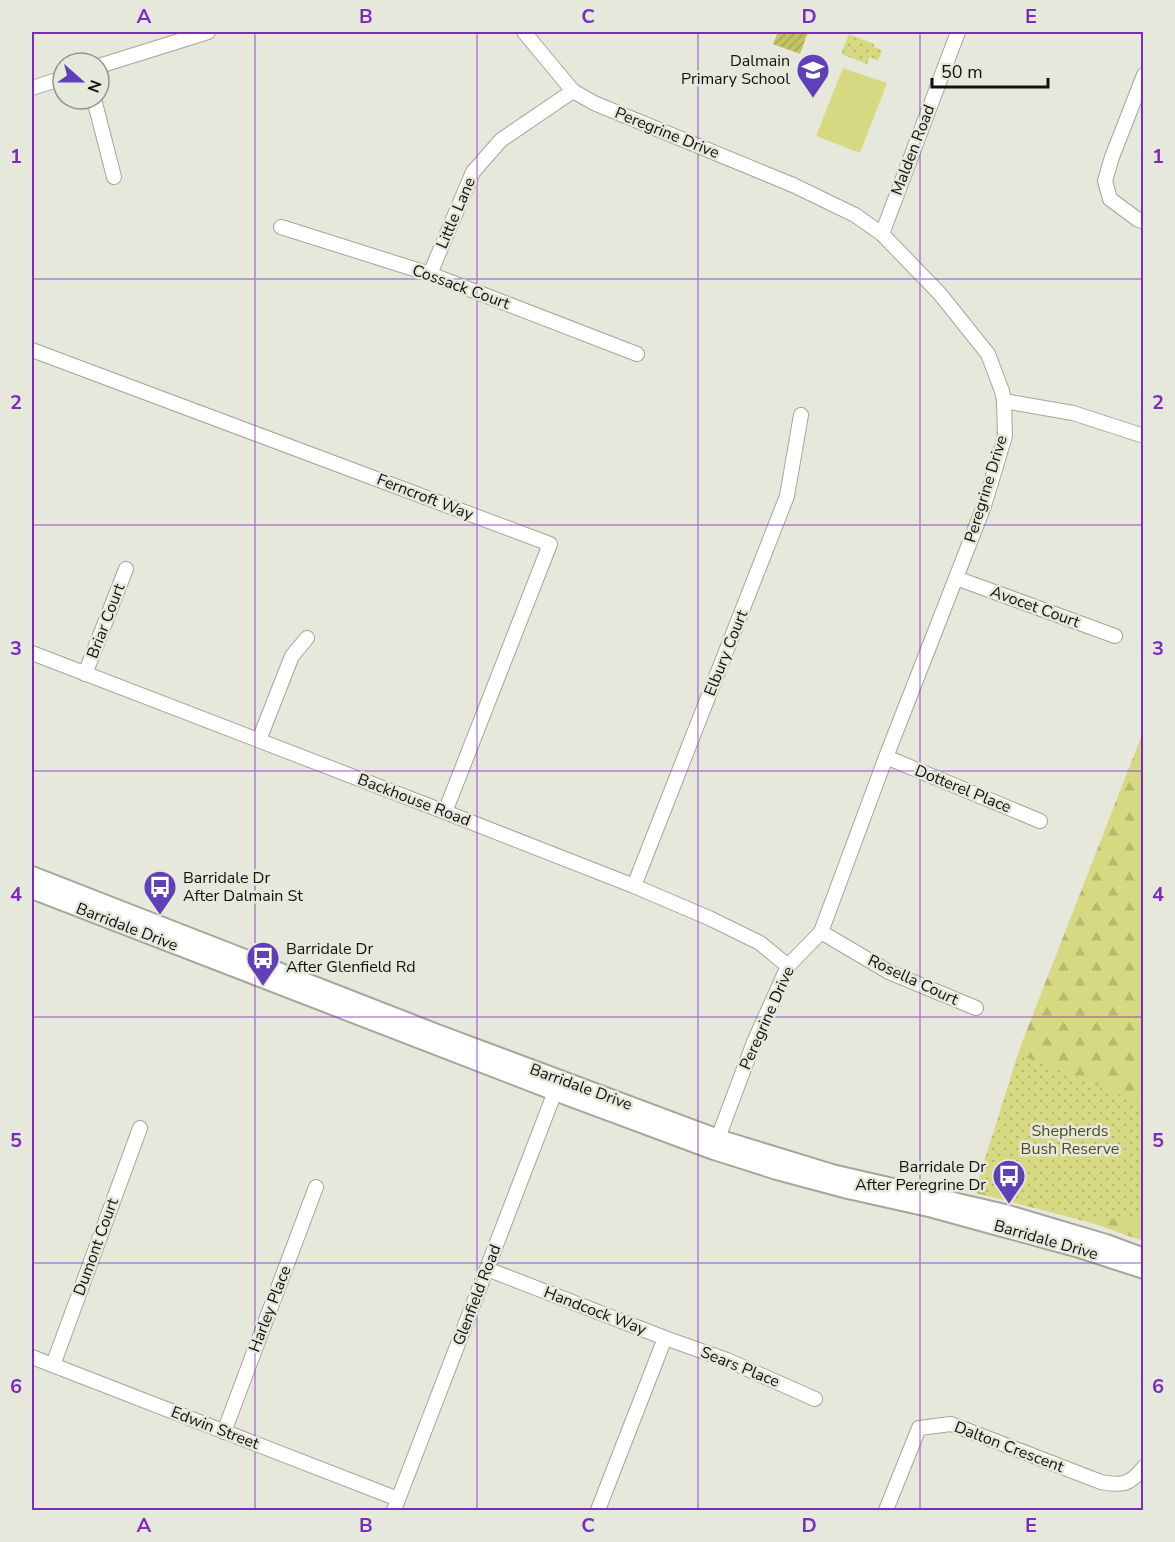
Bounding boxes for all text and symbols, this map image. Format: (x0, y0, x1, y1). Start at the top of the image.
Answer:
text: A (137, 3, 152, 30)
text: B (359, 3, 373, 30)
text: C (581, 3, 595, 30)
text: D (801, 3, 817, 30)
text: E (1025, 3, 1037, 30)
place label: Dalmain Primary School (681, 50, 790, 90)
north arrow (51, 51, 111, 111)
scale bar (932, 51, 1048, 89)
school or university icon: Dalmain Primary School (795, 52, 831, 99)
text: 50 m (941, 60, 983, 84)
text: N (82, 76, 106, 96)
street label: Peregrine Drive (611, 102, 723, 164)
street label: Malden Road (886, 102, 940, 198)
text: 1 (10, 143, 22, 170)
text: 1 (1152, 143, 1164, 170)
street label: Little Lane (431, 174, 481, 252)
street label: Cossack Court (409, 259, 513, 315)
text: 2 (10, 389, 22, 416)
text: 2 (1152, 389, 1164, 416)
street label: Peregrine Drive (959, 433, 1013, 545)
street label: Ferncroft Way (374, 469, 477, 526)
street label: Briar Court (82, 580, 130, 662)
street label: Avocet Court (987, 581, 1083, 633)
street label: Elbury Court (699, 606, 753, 699)
text: 3 (10, 635, 22, 662)
text: 3 (1152, 635, 1164, 662)
street label: Dotterel Place (911, 760, 1015, 818)
street label: Backhouse Road (354, 768, 474, 832)
place label: Barridale Dr After Dalmain St (183, 867, 303, 907)
bus stop icon: Barridale Dr After Dalmain St (142, 869, 178, 916)
text: 4 (10, 881, 22, 908)
text: 4 (1152, 881, 1164, 908)
street label: Barridale Drive (73, 897, 181, 957)
place label: Barridale Dr After Glenfield Rd (286, 938, 416, 978)
bus stop icon: Barridale Dr After Glenfield Rd (245, 940, 281, 987)
street label: Rosella Court (864, 949, 962, 1011)
street label: Peregrine Drive (734, 963, 800, 1073)
street label: Barridale Drive (527, 1058, 635, 1116)
park label: Shepherds Bush Reserve (1021, 1120, 1119, 1160)
text: 5 (10, 1127, 22, 1154)
text: 5 (1152, 1127, 1164, 1154)
place label: Barridale Dr After Peregrine Dr (855, 1156, 986, 1196)
bus stop icon: Barridale Dr After Peregrine Dr (991, 1158, 1027, 1205)
street label: Dumont Court (68, 1195, 124, 1299)
street label: Barridale Drive (991, 1215, 1101, 1265)
street label: Glenfield Road (448, 1241, 506, 1349)
street label: Harley Place (243, 1263, 297, 1355)
street label: Handcock Way (541, 1281, 650, 1341)
street label: Sears Place (697, 1341, 783, 1393)
text: 6 (10, 1373, 22, 1400)
text: 6 (1152, 1373, 1164, 1400)
street label: Edwin Street (168, 1401, 263, 1455)
street label: Dalton Crescent (951, 1416, 1067, 1478)
text: A (137, 1512, 152, 1539)
text: B (359, 1512, 373, 1539)
text: C (581, 1512, 595, 1539)
text: D (801, 1512, 817, 1539)
text: E (1025, 1512, 1037, 1539)

